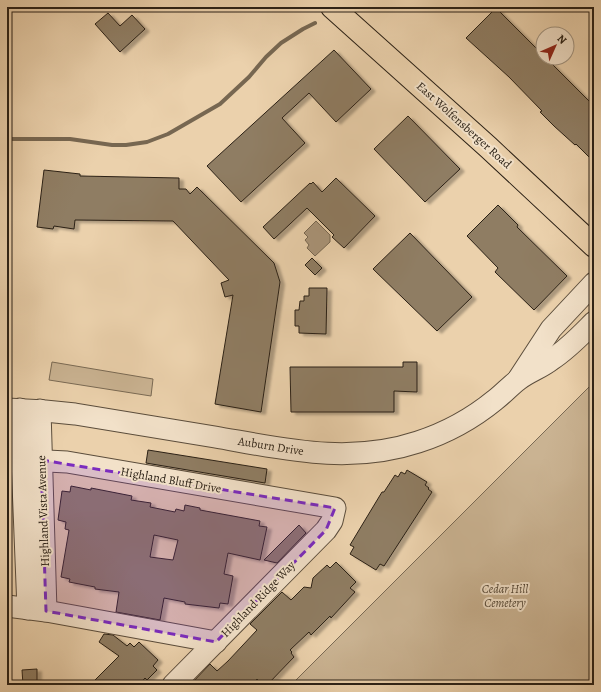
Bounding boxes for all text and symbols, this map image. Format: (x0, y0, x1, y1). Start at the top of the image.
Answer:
north arrow (535, 26, 575, 66)
text: N (554, 31, 570, 47)
street label: East Wolfensberger Road (413, 78, 515, 172)
street label: Auburn Drive (236, 433, 305, 459)
street label: Highland Vista Avenue (33, 455, 53, 567)
street label: Highland Bluff Drive (119, 463, 223, 497)
street label: Highland Ridge Way (217, 557, 299, 641)
park label: Cedar Hill Cemetery (482, 581, 528, 611)

